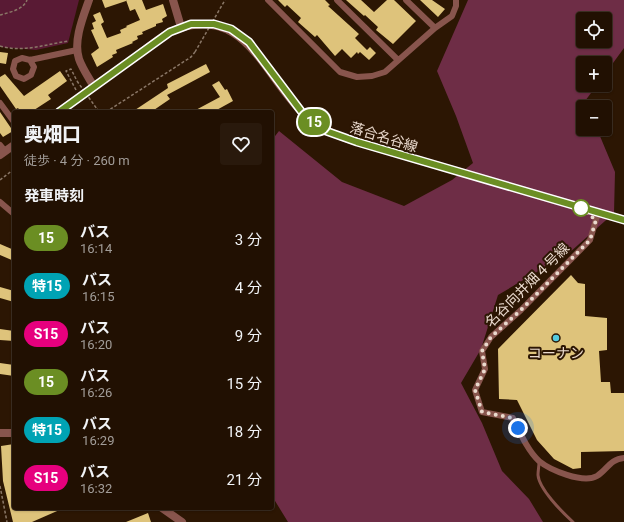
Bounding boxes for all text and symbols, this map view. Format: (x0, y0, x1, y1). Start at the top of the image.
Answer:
map controls (576, 12, 612, 136)
button: locate (576, 12, 612, 48)
button: + (576, 56, 612, 92)
button: − (576, 100, 612, 136)
line badge: 15 (296, 109, 332, 135)
text: 15 (306, 114, 322, 130)
street label: 落合名谷線 (348, 119, 420, 155)
text: 奥畑口 (24, 123, 81, 146)
button: heart (220, 123, 262, 165)
text: 徒歩 · 4 分 · 260 m (24, 153, 130, 168)
text: 発車時刻 (24, 187, 84, 205)
unlabelled marker (572, 199, 590, 217)
text: バス (80, 223, 110, 241)
text: 15 (38, 230, 54, 246)
text: 3 分 (235, 231, 262, 249)
street label: 名谷向井畑４号線 (482, 240, 572, 330)
text: 16:14 (80, 241, 112, 256)
text: バス (82, 271, 112, 289)
text: 特15 (32, 278, 62, 294)
text: 4 分 (235, 279, 262, 297)
text: 16:15 (82, 289, 114, 304)
text: バス (80, 319, 110, 337)
text: S15 (34, 326, 58, 342)
text: 9 分 (235, 327, 262, 345)
marker: コーナン (551, 333, 561, 343)
text: 16:20 (80, 337, 112, 352)
place label: コーナン (528, 345, 584, 361)
text: バス (80, 367, 110, 385)
text: 15 (38, 374, 54, 390)
text: 15 分 (226, 375, 262, 393)
text: 16:26 (80, 385, 112, 400)
text: バス (82, 415, 112, 433)
your location (508, 418, 528, 438)
text: 特15 (32, 422, 62, 438)
text: 18 分 (226, 423, 262, 441)
text: 16:29 (82, 433, 114, 448)
text: バス (80, 463, 110, 481)
text: S15 (34, 470, 58, 486)
text: 21 分 (226, 471, 262, 489)
text: 16:32 (80, 481, 112, 496)

